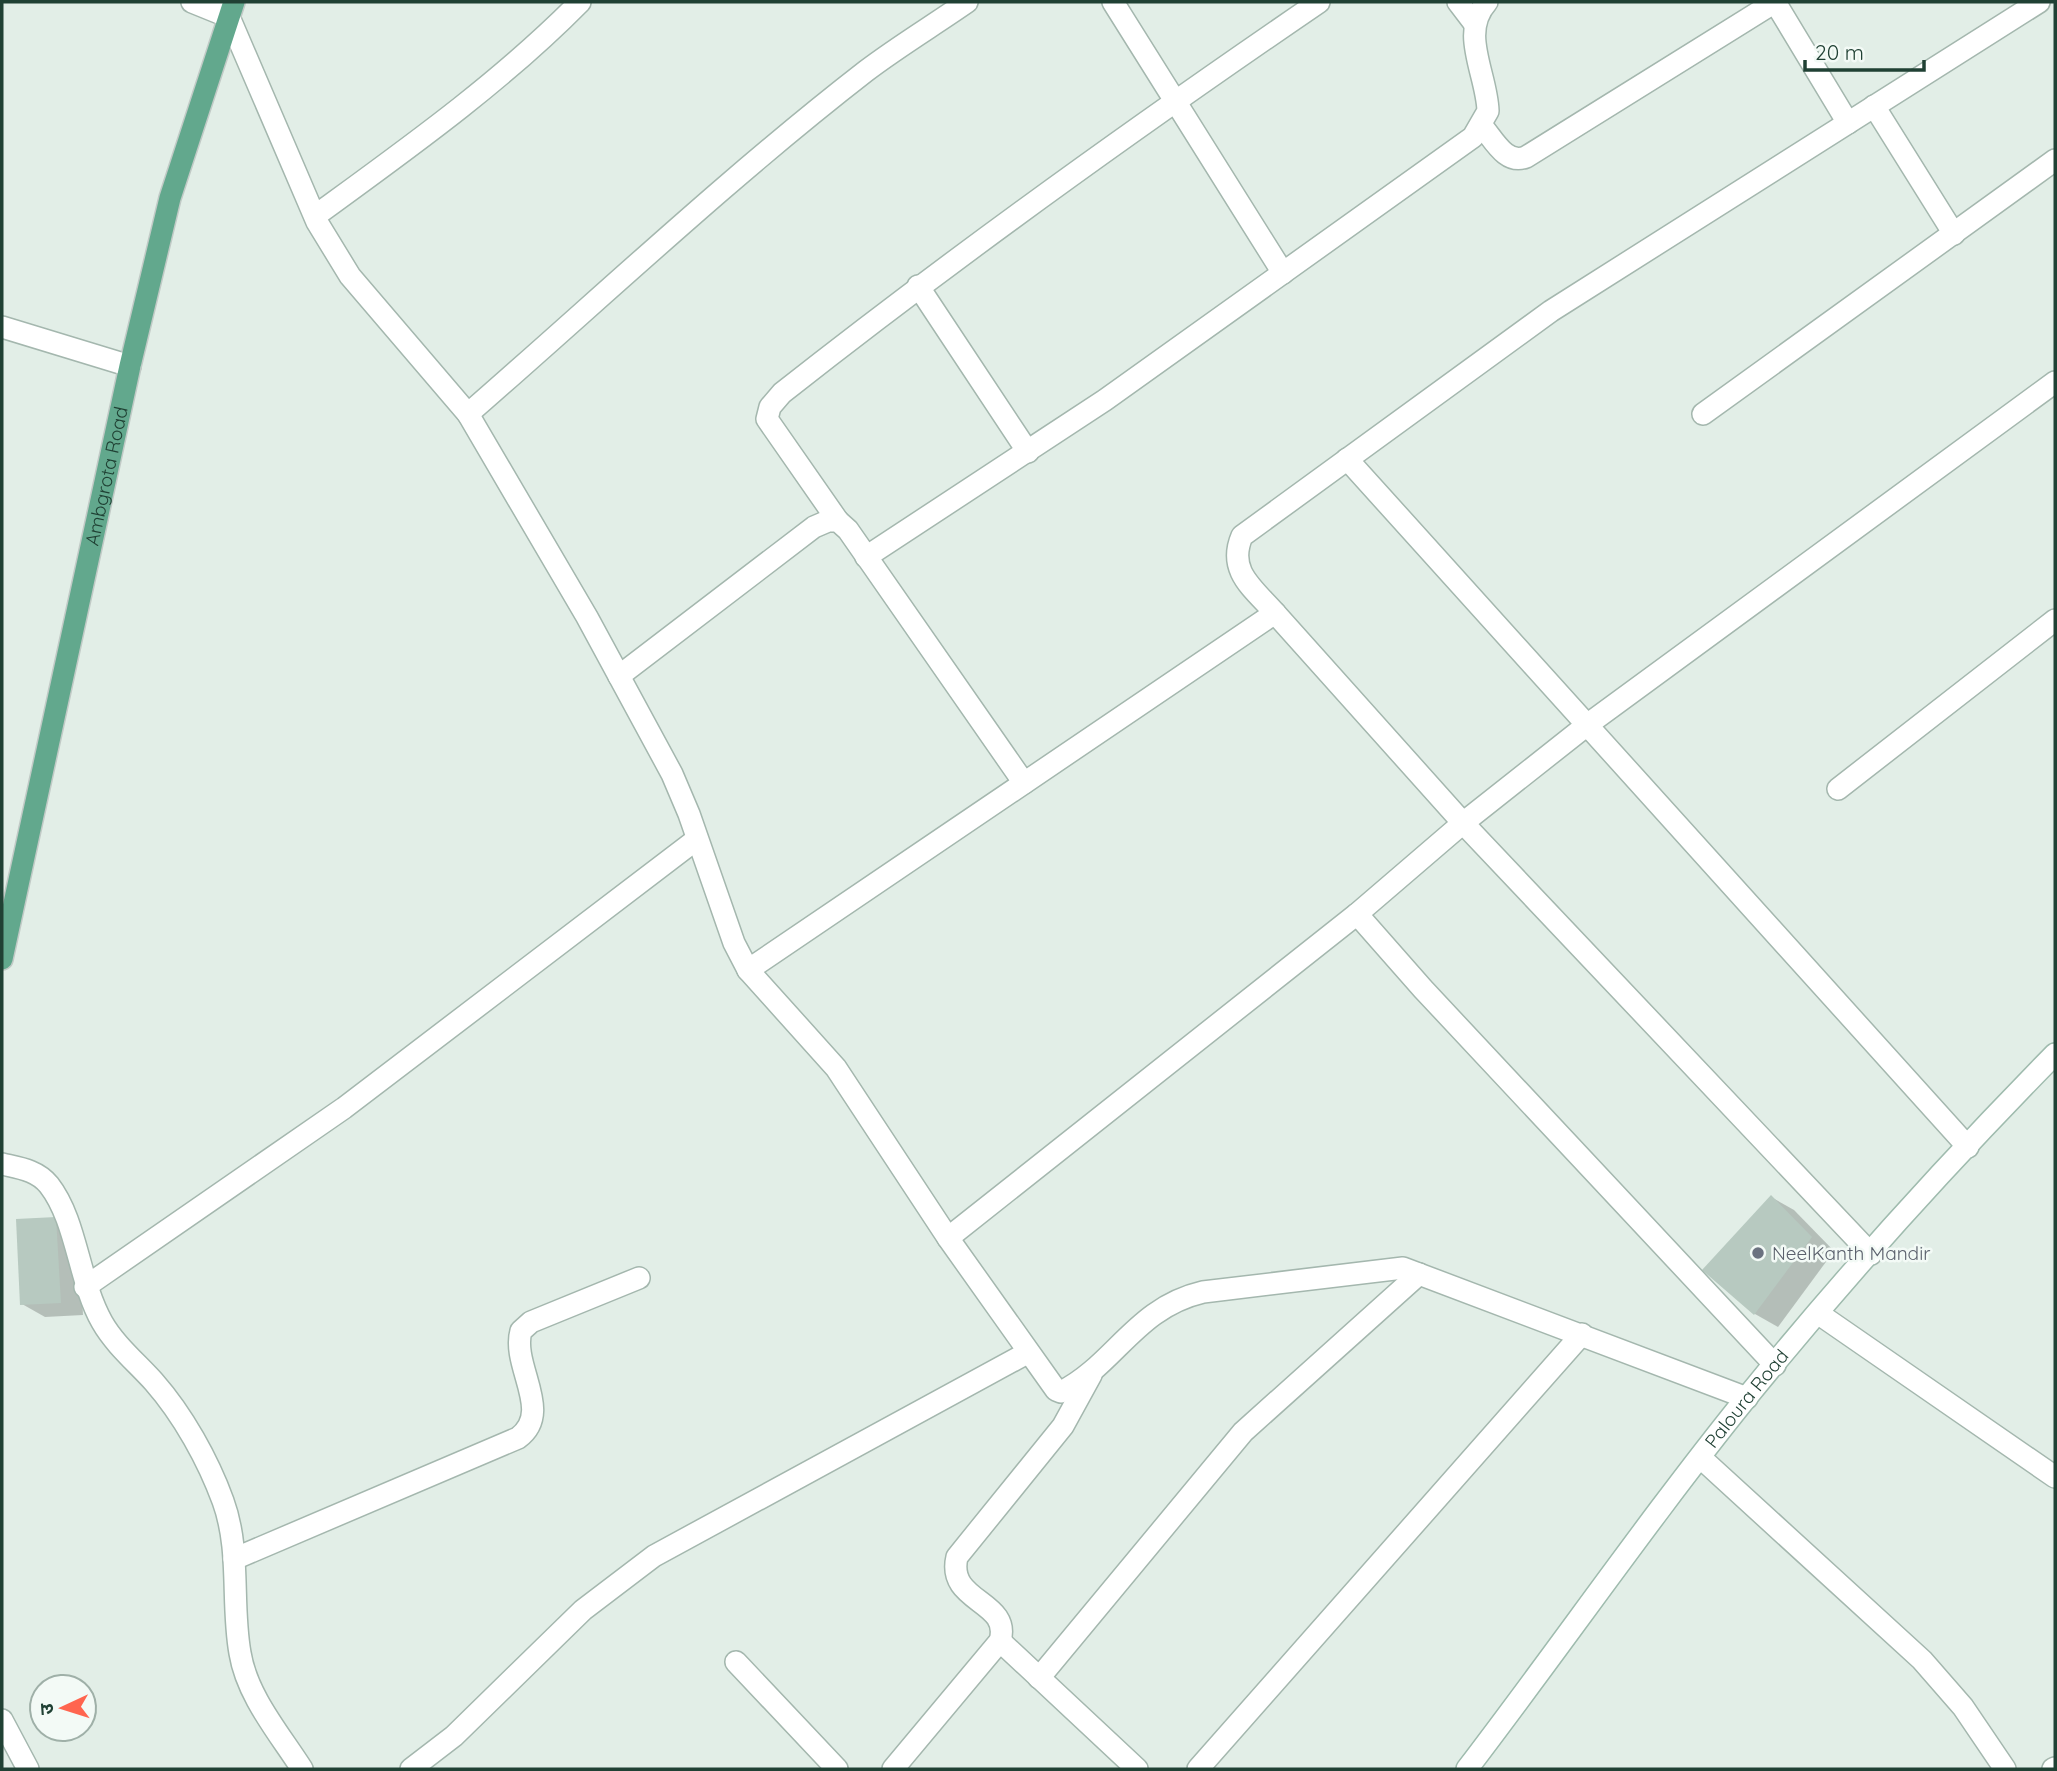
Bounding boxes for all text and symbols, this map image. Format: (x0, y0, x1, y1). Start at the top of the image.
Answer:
scale bar (1805, 28, 1924, 72)
text: 20 m (1815, 39, 1864, 65)
street label: Ambgrota Road (80, 404, 133, 548)
place label: NeelKanth Mandir (1772, 1241, 1931, 1265)
marker: NeelKanth Mandir (1750, 1245, 1766, 1261)
street label: Paloura Road (1699, 1344, 1793, 1453)
north arrow (28, 1673, 98, 1743)
text: उ (34, 1702, 58, 1716)

